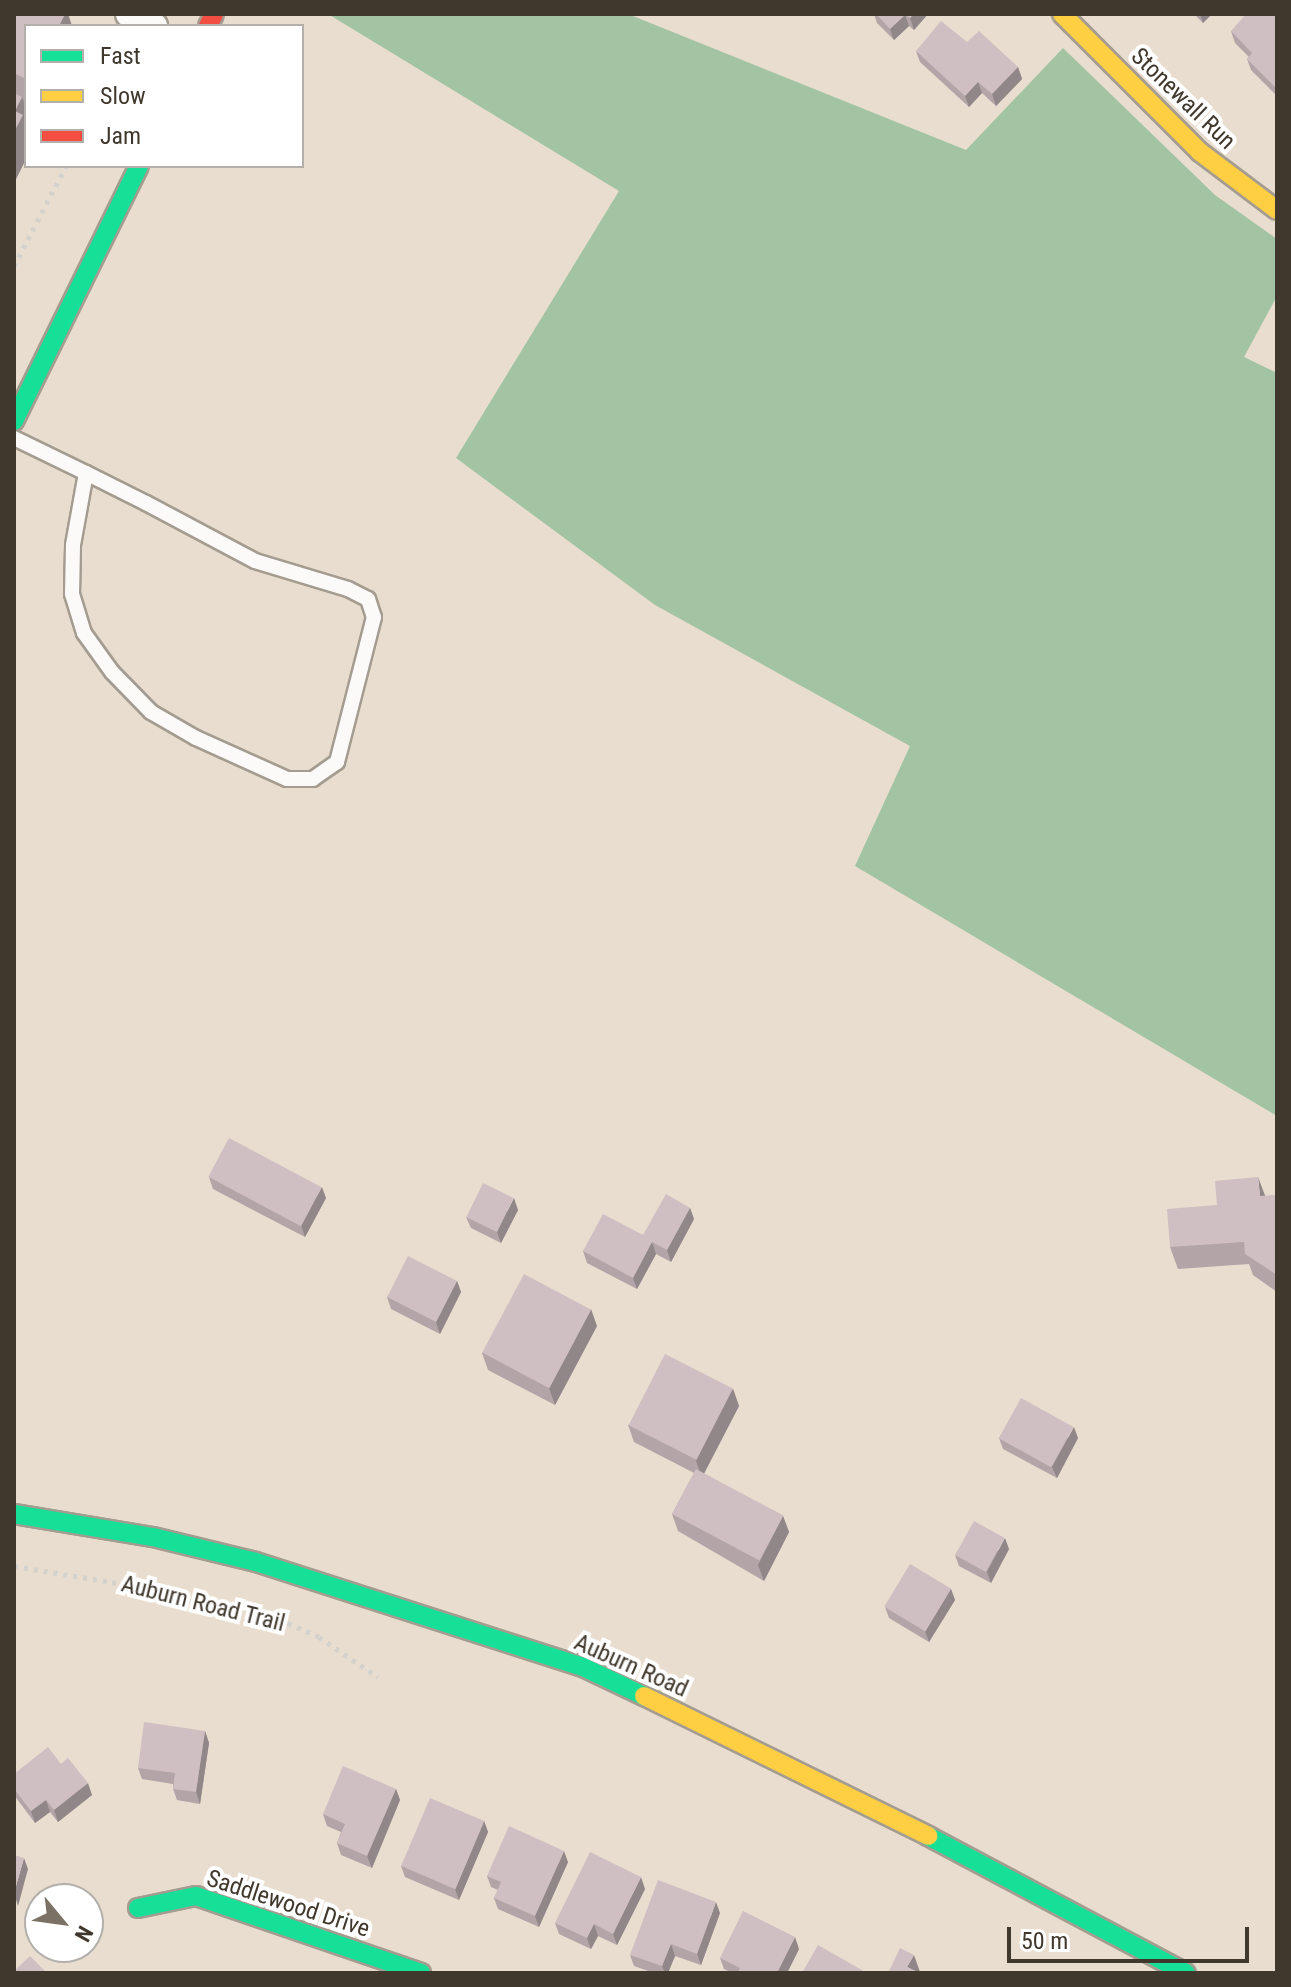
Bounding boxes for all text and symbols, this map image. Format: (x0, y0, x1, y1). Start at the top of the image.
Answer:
legend (24, 24, 304, 168)
text: Fast (100, 42, 141, 70)
street label: Stonewall Run (1125, 42, 1241, 156)
text: Slow (100, 82, 146, 110)
text: Jam (100, 122, 141, 150)
street label: Auburn Road Trail (118, 1570, 288, 1638)
street label: Auburn Road (570, 1628, 692, 1704)
street label: Saddlewood Drive (203, 1864, 373, 1944)
north arrow (24, 1883, 104, 1963)
scale bar (1011, 1911, 1253, 1961)
text: N (69, 1922, 98, 1946)
text: 50 m (1021, 1927, 1068, 1955)

